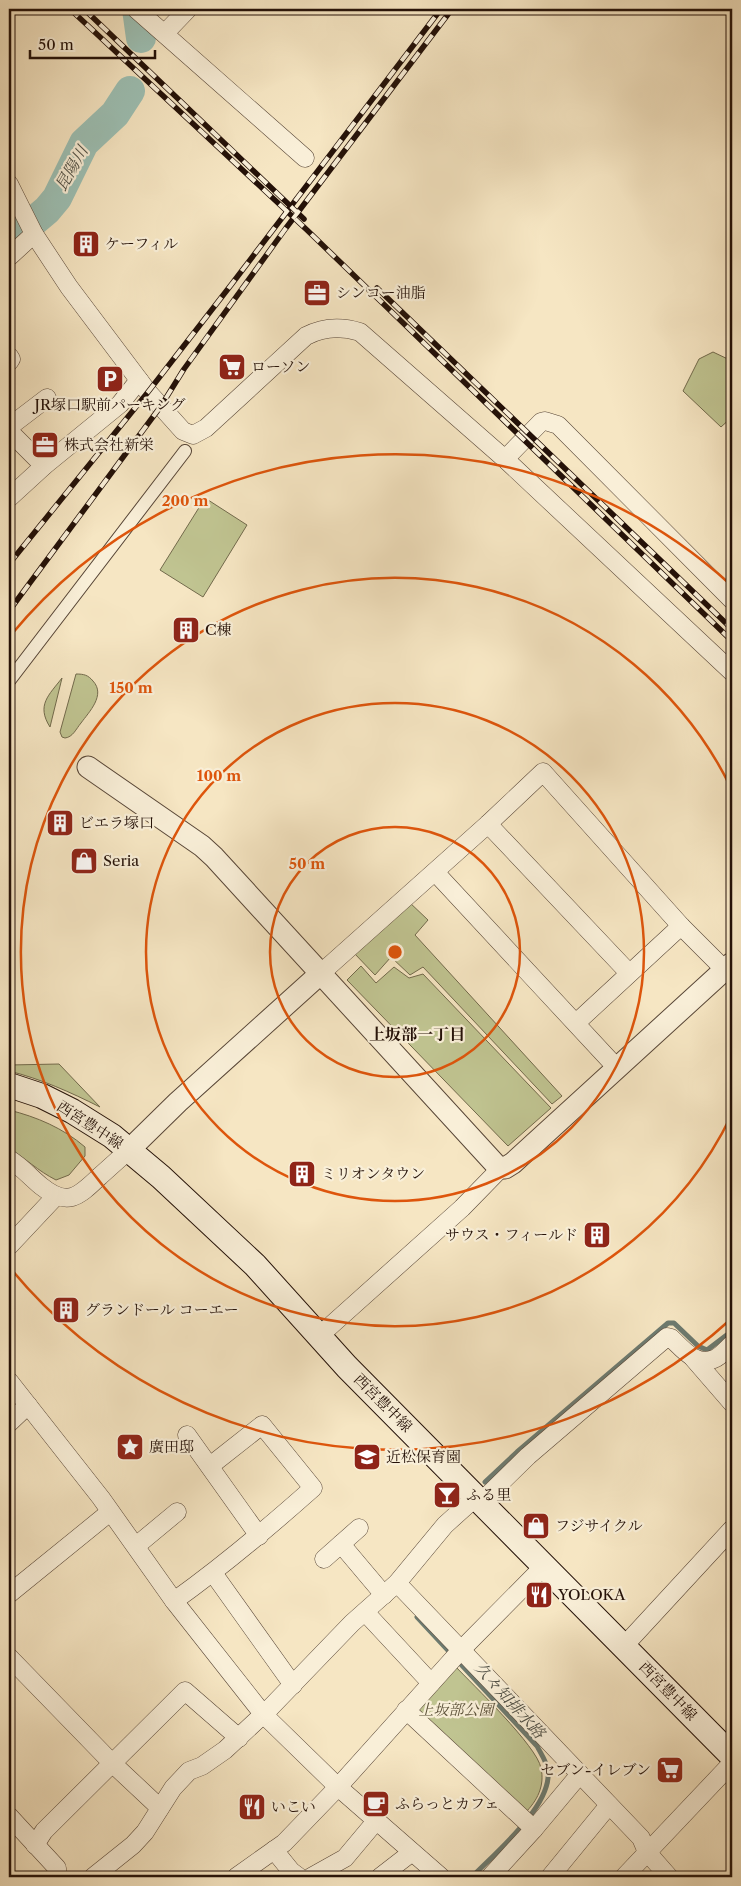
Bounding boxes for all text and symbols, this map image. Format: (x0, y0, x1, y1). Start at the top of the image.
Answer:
scale bar (30, 28, 155, 60)
text: 50 m (38, 35, 74, 54)
water label: 昆陽川 (50, 140, 93, 194)
building icon: ケーフィル (71, 229, 101, 259)
place label: ケーフィル (105, 234, 178, 253)
office icon: シンコー油脂 (302, 278, 332, 308)
place label: シンコー油脂 (336, 283, 426, 302)
supermarket icon: ローソン (217, 352, 247, 382)
place label: ローソン (251, 357, 310, 376)
parking icon: JR塚口駅前パーキング (95, 364, 125, 394)
place label: JR塚口駅前パーキング (33, 395, 185, 414)
office icon: 株式会社新栄 (30, 430, 60, 460)
place label: 株式会社新栄 (64, 435, 154, 454)
text: 200 m (162, 491, 208, 510)
building icon: C棟 (171, 615, 201, 645)
place label: C棟 (205, 620, 232, 639)
text: 150 m (109, 678, 153, 697)
text: 100 m (197, 766, 241, 785)
building icon: ビエラ塚口 (45, 808, 75, 838)
place label: ビエラ塚口 (79, 813, 154, 832)
shop icon: Seria (69, 846, 99, 876)
place label: Seria (103, 851, 139, 870)
text: 50 m (289, 854, 325, 873)
centre of rings (386, 943, 404, 961)
district label: 上坂部一丁目 (369, 1024, 465, 1044)
street label: 西宮豊中線 (54, 1096, 127, 1153)
building icon: ミリオンタウン (287, 1159, 317, 1189)
place label: ミリオンタウン (321, 1164, 425, 1183)
building icon: サウス・フィールド (582, 1220, 612, 1250)
place label: サウス・フィールド (445, 1225, 578, 1244)
building icon: グランドール コーエー (51, 1295, 81, 1325)
place label: グランドール コーエー (85, 1300, 239, 1319)
street label: 西宮豊中線 (350, 1369, 417, 1436)
place icon: 廣田邸 (115, 1432, 145, 1462)
place label: 廣田邸 (149, 1437, 194, 1456)
school or university icon: 近松保育園 (352, 1442, 382, 1472)
place label: 近松保育園 (386, 1447, 461, 1466)
bar icon: ふる里 (432, 1480, 462, 1510)
place label: ふる里 (466, 1485, 511, 1504)
shop icon: フジサイクル (521, 1511, 551, 1541)
place label: フジサイクル (555, 1516, 643, 1535)
restaurant icon: YOLOKA (524, 1580, 554, 1610)
place label: YOLOKA (557, 1585, 626, 1604)
street label: 西宮豊中線 (635, 1657, 701, 1724)
water label: 久々知排水路 (470, 1658, 550, 1743)
park label: 上坂部公園 (418, 1700, 496, 1719)
supermarket icon: セブン-イレブン (655, 1755, 685, 1785)
place label: セブン-イレブン (540, 1760, 651, 1779)
cafe icon: ふらっとカフェ (361, 1789, 391, 1819)
restaurant icon: いこい (237, 1792, 267, 1822)
place label: ふらっとカフェ (395, 1794, 499, 1813)
place label: いこい (271, 1797, 316, 1816)

